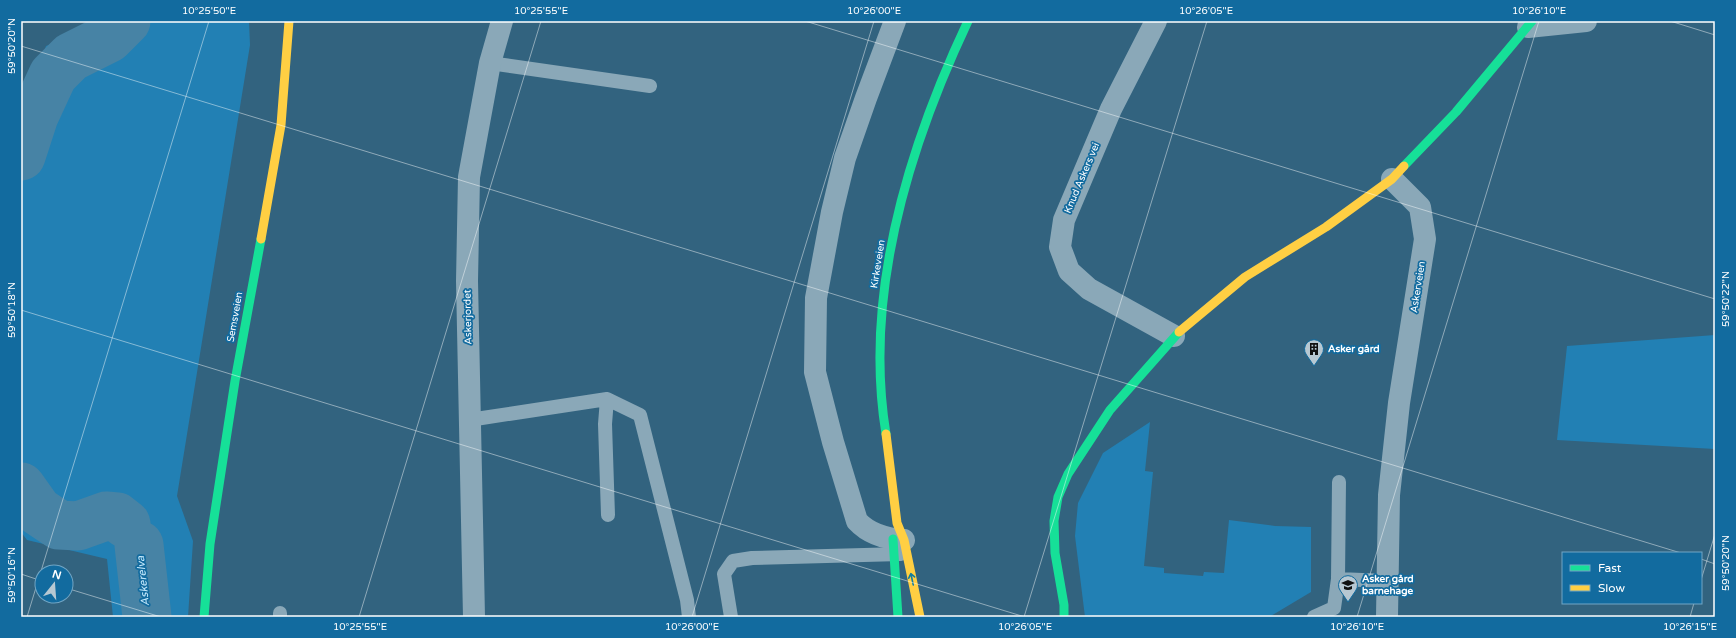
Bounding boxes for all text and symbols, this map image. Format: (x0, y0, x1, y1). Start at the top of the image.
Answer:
text: 10°25'50"E (182, 5, 236, 17)
text: 10°25'55"E (514, 5, 568, 17)
text: 10°26'00"E (847, 5, 901, 17)
text: 10°26'05"E (1179, 5, 1233, 17)
text: 10°26'10"E (1512, 5, 1566, 17)
text: 59°50'20"N (6, 18, 18, 74)
street label: Knud Askers vei (1062, 141, 1102, 215)
street label: Kirkeveien (868, 239, 888, 289)
street label: Askerveien (1408, 260, 1428, 314)
text: 59°50'22"N (1720, 271, 1732, 327)
text: 59°50'18"N (6, 282, 18, 338)
street label: Askerjordet (462, 289, 474, 345)
street label: Semsveien (225, 291, 245, 343)
building icon: Asker gård (1303, 338, 1325, 366)
place label: Asker gård (1328, 343, 1380, 355)
text: 59°50'20"N (1720, 535, 1732, 591)
text: 59°50'16"N (6, 547, 18, 603)
legend (1562, 552, 1702, 604)
water label: Askerelva (134, 554, 152, 607)
text: Fast (1598, 561, 1622, 575)
north arrow (34, 564, 74, 604)
text: N (51, 567, 63, 582)
one-way arrow (908, 573, 916, 586)
place label: Asker gård barnehage (1362, 573, 1414, 597)
school or university icon: Asker gård barnehage (1337, 574, 1359, 602)
text: Slow (1598, 581, 1625, 595)
text: 10°25'55"E (333, 621, 387, 633)
text: 10°26'00"E (665, 621, 719, 633)
text: 10°26'05"E (998, 621, 1052, 633)
text: 10°26'10"E (1330, 621, 1384, 633)
text: 10°26'15"E (1663, 621, 1717, 633)

